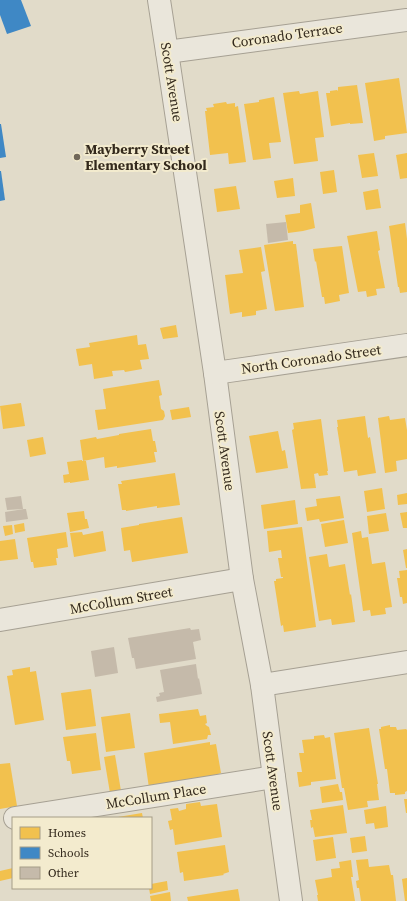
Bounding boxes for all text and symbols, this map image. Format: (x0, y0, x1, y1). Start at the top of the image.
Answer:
street label: Coronado Terrace (230, 17, 344, 53)
street label: Scott Avenue (156, 41, 188, 123)
place label: Mayberry Street Elementary School (85, 139, 207, 175)
marker: Mayberry Street Elementary School (72, 152, 82, 162)
street label: North Coronado Street (240, 339, 383, 379)
street label: Scott Avenue (210, 410, 240, 492)
street label: McCollum Street (68, 581, 174, 619)
street label: Scott Avenue (258, 730, 288, 812)
street label: McCollum Place (104, 778, 208, 814)
legend (12, 817, 152, 889)
text: Homes (48, 825, 86, 841)
text: Schools (48, 845, 89, 861)
text: Other (48, 865, 79, 881)

